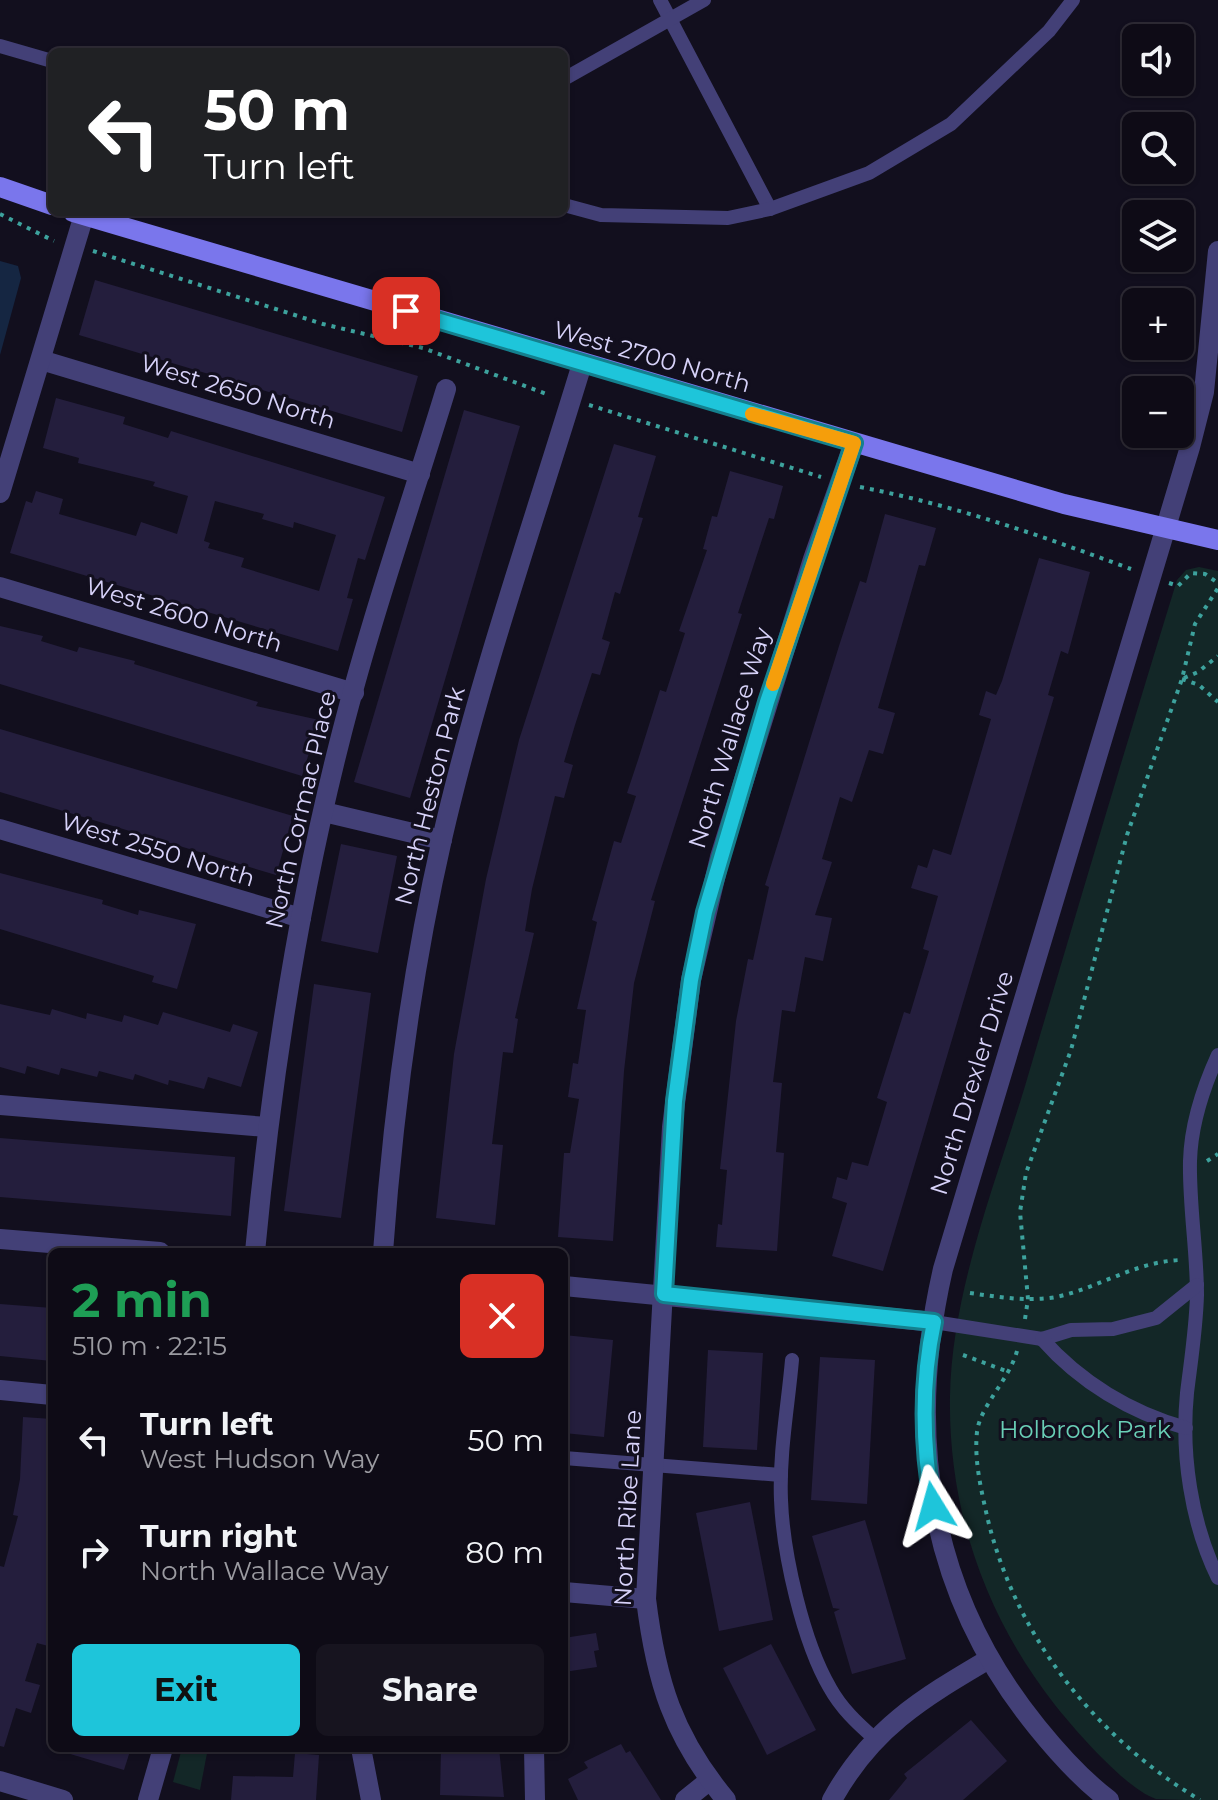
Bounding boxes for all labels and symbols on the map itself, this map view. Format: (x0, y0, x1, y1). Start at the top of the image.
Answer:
pin (372, 277, 440, 345)
street label: West 2700 North (550, 315, 754, 398)
street label: West 2650 North (137, 348, 339, 435)
street label: West 2600 North (82, 571, 286, 658)
street label: North Wallace Way (682, 624, 777, 852)
street label: North Heston Park (388, 683, 471, 908)
street label: North Cormac Place (259, 688, 342, 931)
street label: West 2550 North (58, 806, 258, 893)
street label: North Drexler Drive (924, 967, 1019, 1198)
street label: North Ribe Lane (608, 1409, 647, 1607)
park label: Holbrook Park (999, 1415, 1172, 1444)
position arrow (891, 1464, 975, 1548)

